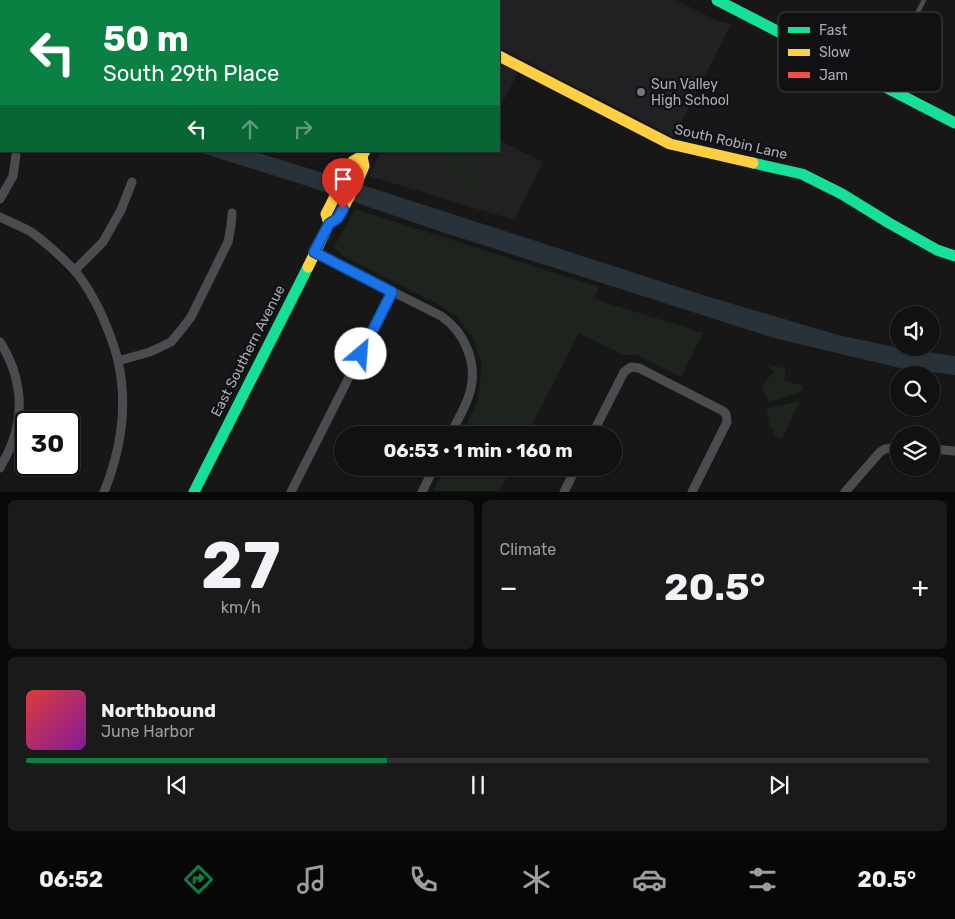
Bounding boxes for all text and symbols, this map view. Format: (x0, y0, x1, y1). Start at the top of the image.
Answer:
legend (778, 12, 942, 92)
text: 50 m (103, 18, 189, 60)
icon: left (20, 20, 85, 85)
text: Fast (819, 22, 848, 39)
text: Slow (819, 44, 850, 61)
text: South 29th Place (103, 60, 279, 87)
text: Jam (819, 67, 848, 84)
place label: Sun Valley High School (651, 76, 729, 109)
marker: Sun Valley High School (635, 86, 647, 98)
icon: left (183, 115, 211, 143)
icon: ahead (236, 115, 264, 143)
icon: right (289, 115, 317, 143)
street label: South Robin Lane (673, 121, 789, 163)
pin (322, 158, 364, 209)
icon: arrive (329, 165, 357, 193)
street label: East Southern Avenue (207, 282, 289, 420)
map controls (890, 306, 940, 476)
button: sound (890, 306, 940, 356)
position arrow (334, 327, 386, 379)
button: search (890, 366, 940, 416)
speed limit sign: 30 (15, 411, 80, 476)
button: layers (890, 426, 940, 476)
text: 06:53 · 1 min · 160 m (383, 439, 573, 462)
text: 27 (201, 527, 281, 604)
text: Climate (500, 540, 556, 559)
text: 20.5° (664, 564, 765, 610)
text: − (500, 571, 518, 604)
text: + (912, 571, 929, 604)
text: km/h (221, 598, 261, 617)
text: Northbound (101, 699, 216, 722)
text: June Harbor (101, 722, 194, 741)
icon: previous (163, 771, 191, 799)
icon: pause (464, 771, 492, 799)
icon: next (765, 771, 793, 799)
icon: directions (181, 862, 216, 897)
icon: music (294, 862, 329, 897)
icon: phone (406, 862, 441, 897)
icon: climate (519, 862, 554, 897)
icon: car (632, 862, 667, 897)
icon: filters (745, 862, 780, 897)
text: 06:52 (39, 866, 103, 893)
text: 20.5° (857, 866, 916, 893)

